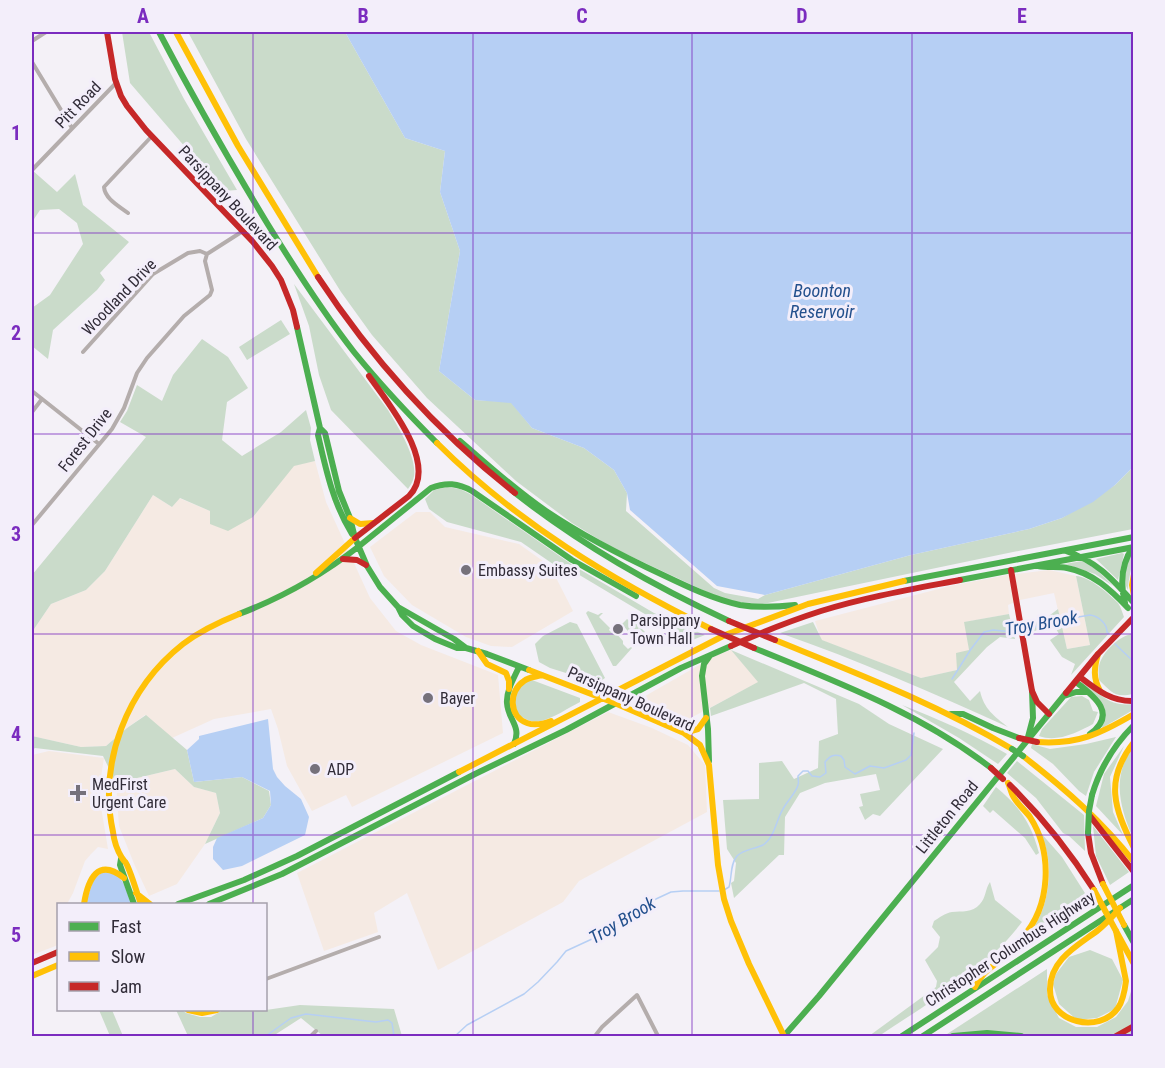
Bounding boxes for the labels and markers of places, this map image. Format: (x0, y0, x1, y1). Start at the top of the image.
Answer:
place label: Embassy Suites (478, 561, 578, 580)
marker: Embassy Suites (459, 563, 473, 577)
place label: Parsippany Town Hall (630, 611, 700, 648)
marker: Parsippany Town Hall (611, 622, 625, 636)
place label: Bayer (440, 689, 475, 708)
marker: Bayer (421, 691, 435, 705)
place label: ADP (327, 760, 354, 779)
marker: ADP (308, 762, 322, 776)
place label: MedFirst Urgent Care (92, 775, 166, 812)
marker: MedFirst Urgent Care (69, 784, 87, 802)

